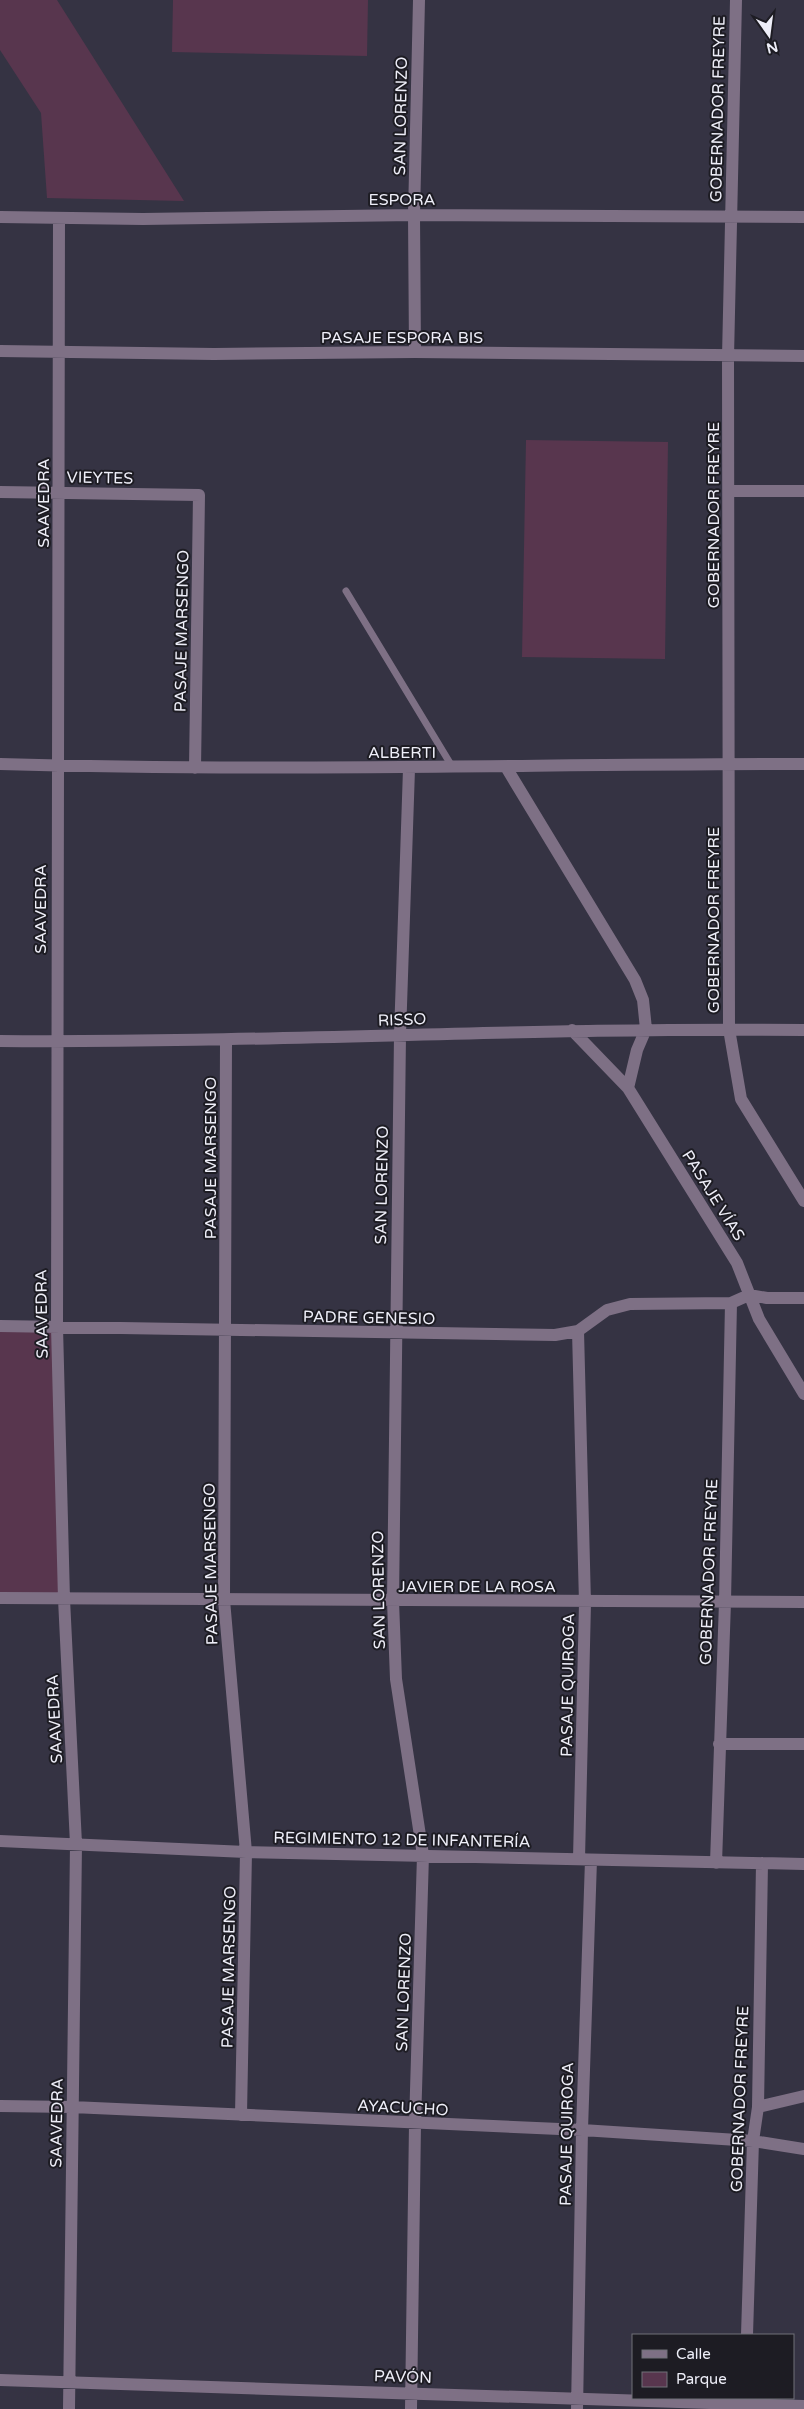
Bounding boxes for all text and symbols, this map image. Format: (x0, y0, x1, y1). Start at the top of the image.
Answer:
north arrow (744, 10, 794, 60)
street label: GOBERNADOR FREYRE (706, 16, 730, 202)
text: N (765, 38, 780, 57)
street label: SAN LORENZO (390, 57, 412, 176)
street label: ESPORA (368, 190, 436, 210)
street label: PASAJE ESPORA BIS (321, 328, 483, 348)
street label: GOBERNADOR FREYRE (704, 422, 724, 608)
street label: SAAVEDRA (34, 458, 54, 548)
street label: VIEYTES (67, 467, 134, 489)
street label: PASAJE MARSENGO (171, 550, 193, 712)
street label: ALBERTI (368, 743, 436, 763)
street label: GOBERNADOR FREYRE (704, 827, 724, 1013)
street label: SAAVEDRA (31, 864, 51, 954)
street label: RISSO (377, 1009, 427, 1031)
street label: PASAJE MARSENGO (201, 1077, 221, 1239)
street label: SAN LORENZO (371, 1126, 393, 1245)
street label: PASAJE VÍAS (677, 1147, 749, 1245)
street label: SAAVEDRA (31, 1269, 53, 1359)
street label: PADRE GENESIO (303, 1307, 435, 1329)
street label: GOBERNADOR FREYRE (696, 1479, 722, 1665)
street label: PASAJE MARSENGO (200, 1483, 222, 1645)
street label: SAN LORENZO (368, 1530, 390, 1649)
street label: JAVIER DE LA ROSA (398, 1577, 556, 1597)
street label: PASAJE QUIROGA (557, 1613, 579, 1757)
street label: SAAVEDRA (43, 1674, 67, 1764)
street label: REGIMIENTO 12 DE INFANTERÍA (273, 1828, 531, 1852)
street label: PASAJE MARSENGO (218, 1886, 240, 2048)
street label: SAN LORENZO (392, 1932, 416, 2052)
street label: GOBERNADOR FREYRE (727, 2006, 753, 2192)
street label: PASAJE QUIROGA (556, 2062, 578, 2206)
street label: SAAVEDRA (46, 2078, 68, 2168)
street label: AYACUCHO (357, 2096, 449, 2120)
legend (632, 2334, 794, 2399)
text: Calle (676, 2345, 711, 2363)
street label: PAVÓN (374, 2366, 432, 2388)
text: Parque (676, 2370, 727, 2388)

